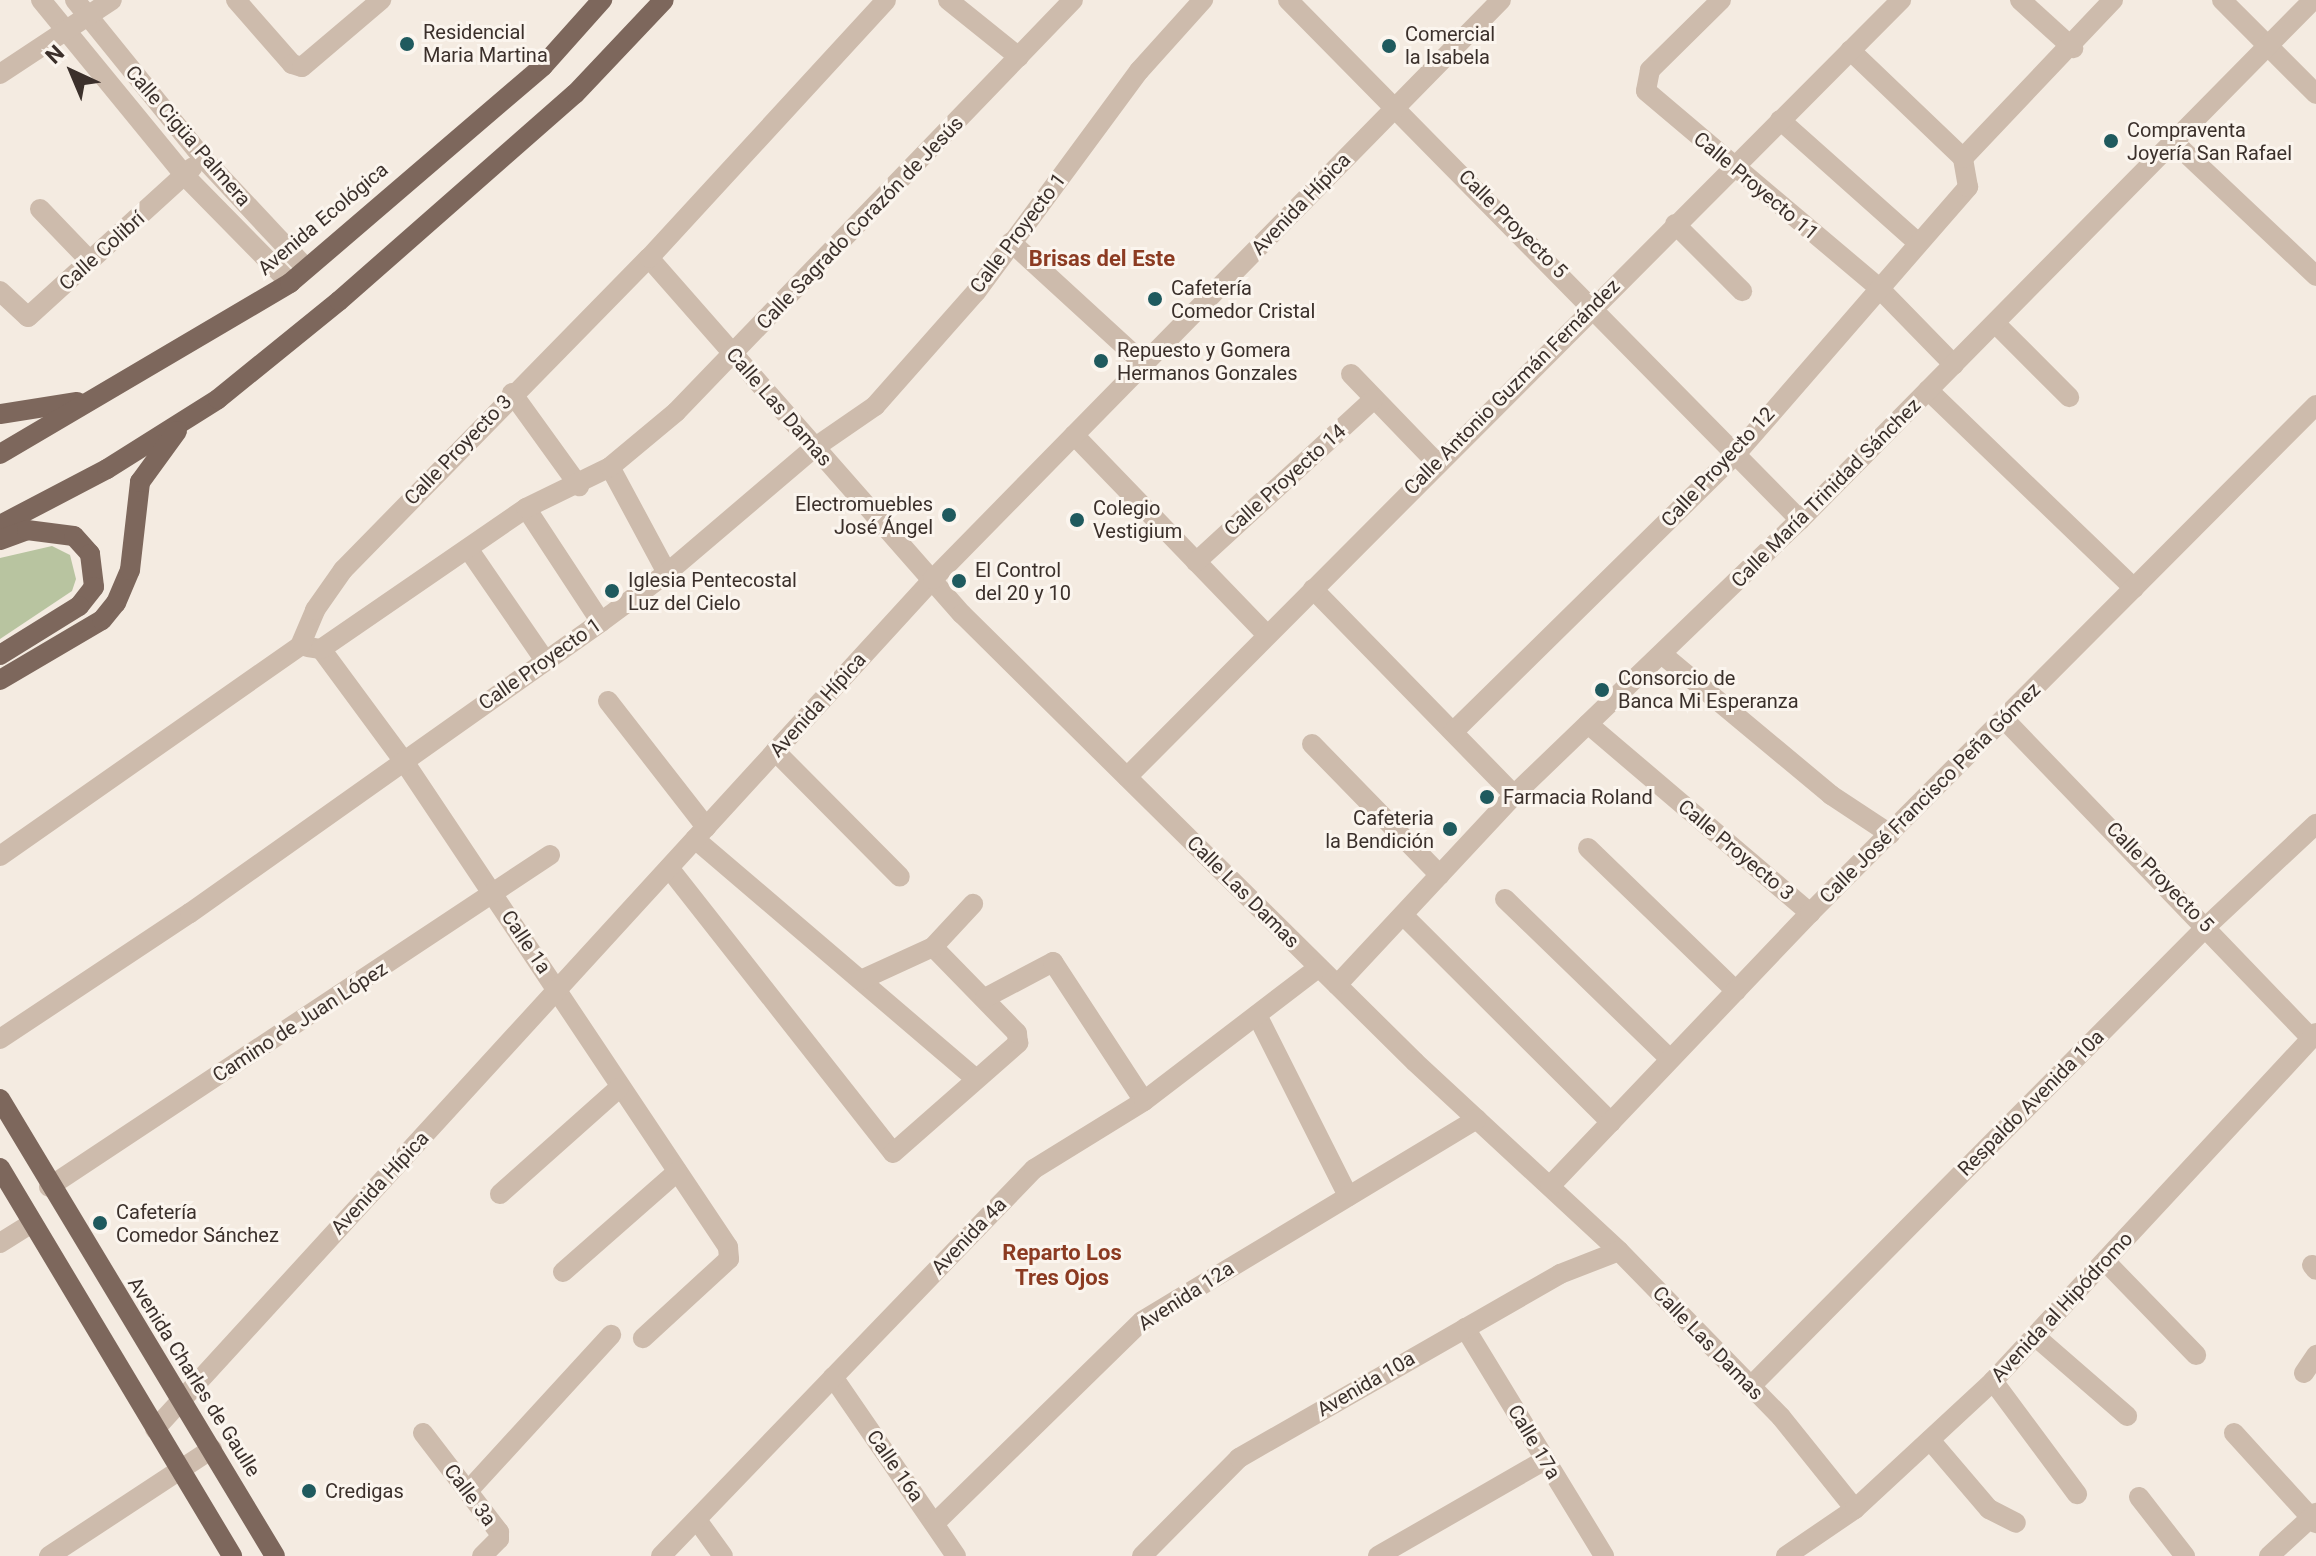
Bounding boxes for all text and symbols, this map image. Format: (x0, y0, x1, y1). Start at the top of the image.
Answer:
place label: Residencial Maria Martina (423, 20, 548, 67)
place label: Comercial la Isabela (1405, 22, 1495, 69)
north arrow (32, 32, 112, 112)
marker: Residencial Maria Martina (398, 35, 416, 53)
marker: Comercial la Isabela (1380, 37, 1398, 55)
text: N (41, 40, 69, 69)
street label: Calle Cigüa Palmera (120, 61, 256, 211)
street label: Calle Sagrado Corazón de Jesús (752, 111, 968, 335)
place label: Compraventa Joyería San Rafael (2127, 118, 2292, 165)
street label: Calle Proyecto 11 (1689, 127, 1823, 245)
marker: Compraventa Joyería San Rafael (2102, 132, 2120, 150)
street label: Avenida Hípica (1246, 148, 1356, 260)
street label: Avenida Ecológica (253, 158, 393, 280)
street label: Calle Proyecto 5 (1454, 165, 1572, 283)
street label: Calle Proyecto 1 (965, 168, 1071, 298)
street label: Calle Colibrí (54, 207, 150, 295)
district label: Brisas del Este (1029, 246, 1175, 272)
street label: Calle Antonio Guzmán Fernández (1399, 274, 1625, 500)
place label: Cafetería Comedor Cristal (1171, 276, 1315, 323)
marker: Cafetería Comedor Cristal (1146, 290, 1164, 308)
place label: Repuesto y Gomera Hermanos Gonzales (1117, 338, 1297, 385)
street label: Calle Las Damas (721, 343, 837, 471)
marker: Repuesto y Gomera Hermanos Gonzales (1092, 352, 1110, 370)
street label: Calle Proyecto 3 (399, 390, 517, 510)
street label: Calle María Trinidad Sánchez (1726, 393, 1926, 593)
street label: Calle Proyecto 12 (1656, 402, 1780, 532)
street label: Calle Proyecto 14 (1219, 419, 1351, 541)
place label: Electromuebles José Ángel (795, 492, 933, 539)
place label: Colegio Vestigium (1093, 496, 1182, 543)
marker: Electromuebles José Ángel (940, 506, 958, 524)
marker: Colegio Vestigium (1068, 511, 1086, 529)
place label: El Control del 20 y 10 (975, 558, 1071, 605)
place label: Iglesia Pentecostal Luz del Cielo (628, 568, 797, 615)
marker: El Control del 20 y 10 (950, 572, 968, 590)
marker: Iglesia Pentecostal Luz del Cielo (603, 582, 621, 600)
street label: Calle Proyecto 1 (474, 613, 606, 715)
street label: Avenida Hípica (765, 648, 871, 762)
place label: Consorcio de Banca Mi Esperanza (1618, 666, 1799, 713)
street label: Calle José Francisco Peña Gómez (1815, 678, 2045, 908)
marker: Consorcio de Banca Mi Esperanza (1593, 681, 1611, 699)
place label: Farmacia Roland (1503, 785, 1653, 809)
marker: Farmacia Roland (1478, 788, 1496, 806)
street label: Calle Proyecto 3 (1673, 795, 1799, 905)
place label: Cafeteria la Bendición (1325, 806, 1434, 853)
street label: Calle Proyecto 5 (2101, 817, 2219, 937)
marker: Cafeteria la Bendición (1441, 820, 1459, 838)
street label: Calle Las Damas (1182, 831, 1304, 953)
street label: Calle 1a (496, 906, 556, 978)
street label: Camino de Juan López (208, 957, 392, 1087)
street label: Respaldo Avenida 10a (1953, 1025, 2109, 1181)
street label: Avenida Hípica (326, 1126, 434, 1240)
street label: Avenida 4a (926, 1192, 1012, 1280)
place label: Cafetería Comedor Sánchez (116, 1200, 279, 1247)
marker: Cafetería Comedor Sánchez (91, 1214, 109, 1232)
street label: Avenida al Hipódromo (1986, 1227, 2138, 1387)
district label: Reparto Los Tres Ojos (1002, 1239, 1122, 1290)
street label: Avenida 12a (1134, 1256, 1238, 1336)
street label: Avenida Charles de Gaulle (123, 1273, 265, 1481)
street label: Calle Las Damas (1648, 1281, 1768, 1405)
street label: Avenida 10a (1313, 1346, 1419, 1422)
street label: Calle 17a (1502, 1400, 1566, 1484)
street label: Calle 16a (861, 1425, 929, 1507)
street label: Calle 3a (439, 1459, 501, 1531)
place label: Credigas (325, 1479, 404, 1503)
marker: Credigas (300, 1482, 318, 1500)

